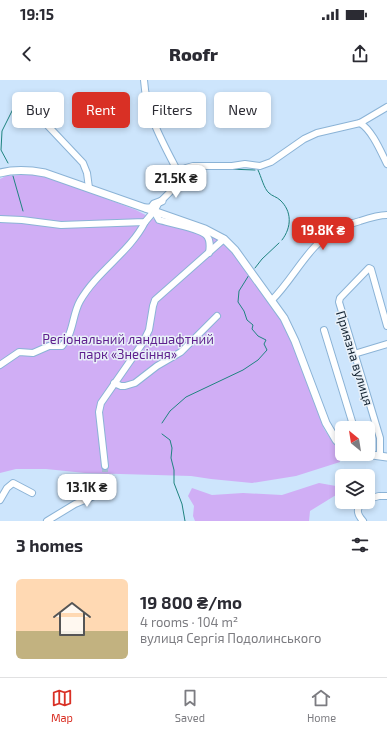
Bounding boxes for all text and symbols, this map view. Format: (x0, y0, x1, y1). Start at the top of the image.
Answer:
text: 19:15 (20, 5, 54, 23)
icon: back (16, 43, 38, 65)
text: Roofr (169, 43, 218, 65)
icon: share (349, 43, 371, 65)
chip: Buy (12, 92, 64, 128)
chip: Rent (72, 92, 130, 128)
chip: Filters (138, 92, 206, 128)
chip: New (214, 92, 271, 128)
pin: 21.5K ₴ (139, 165, 213, 199)
text: 21.5K ₴ (154, 170, 198, 186)
pin: 19.8K ₴ (286, 217, 360, 251)
text: 19.8K ₴ (301, 222, 345, 238)
street label: Приязна вулиця (333, 309, 377, 407)
park label: Регіональний ландшафтний парк «Знесіння» (42, 331, 214, 362)
north arrow (335, 421, 375, 461)
map controls (335, 421, 375, 509)
button: layers (335, 469, 375, 509)
pin: 13.1K ₴ (50, 474, 124, 508)
text: 13.1K ₴ (67, 479, 107, 495)
icon: filters (349, 534, 371, 556)
text: 3 homes (16, 535, 83, 555)
text: 19 800 ₴/mo (140, 592, 242, 612)
icon: home (48, 595, 96, 643)
text: 4 rooms · 104 m² (140, 614, 238, 630)
text: вулиця Сергія Подолинського (140, 630, 321, 646)
tab: Map (51, 687, 73, 724)
tab: Saved (175, 687, 205, 724)
tab: Home (307, 687, 336, 724)

